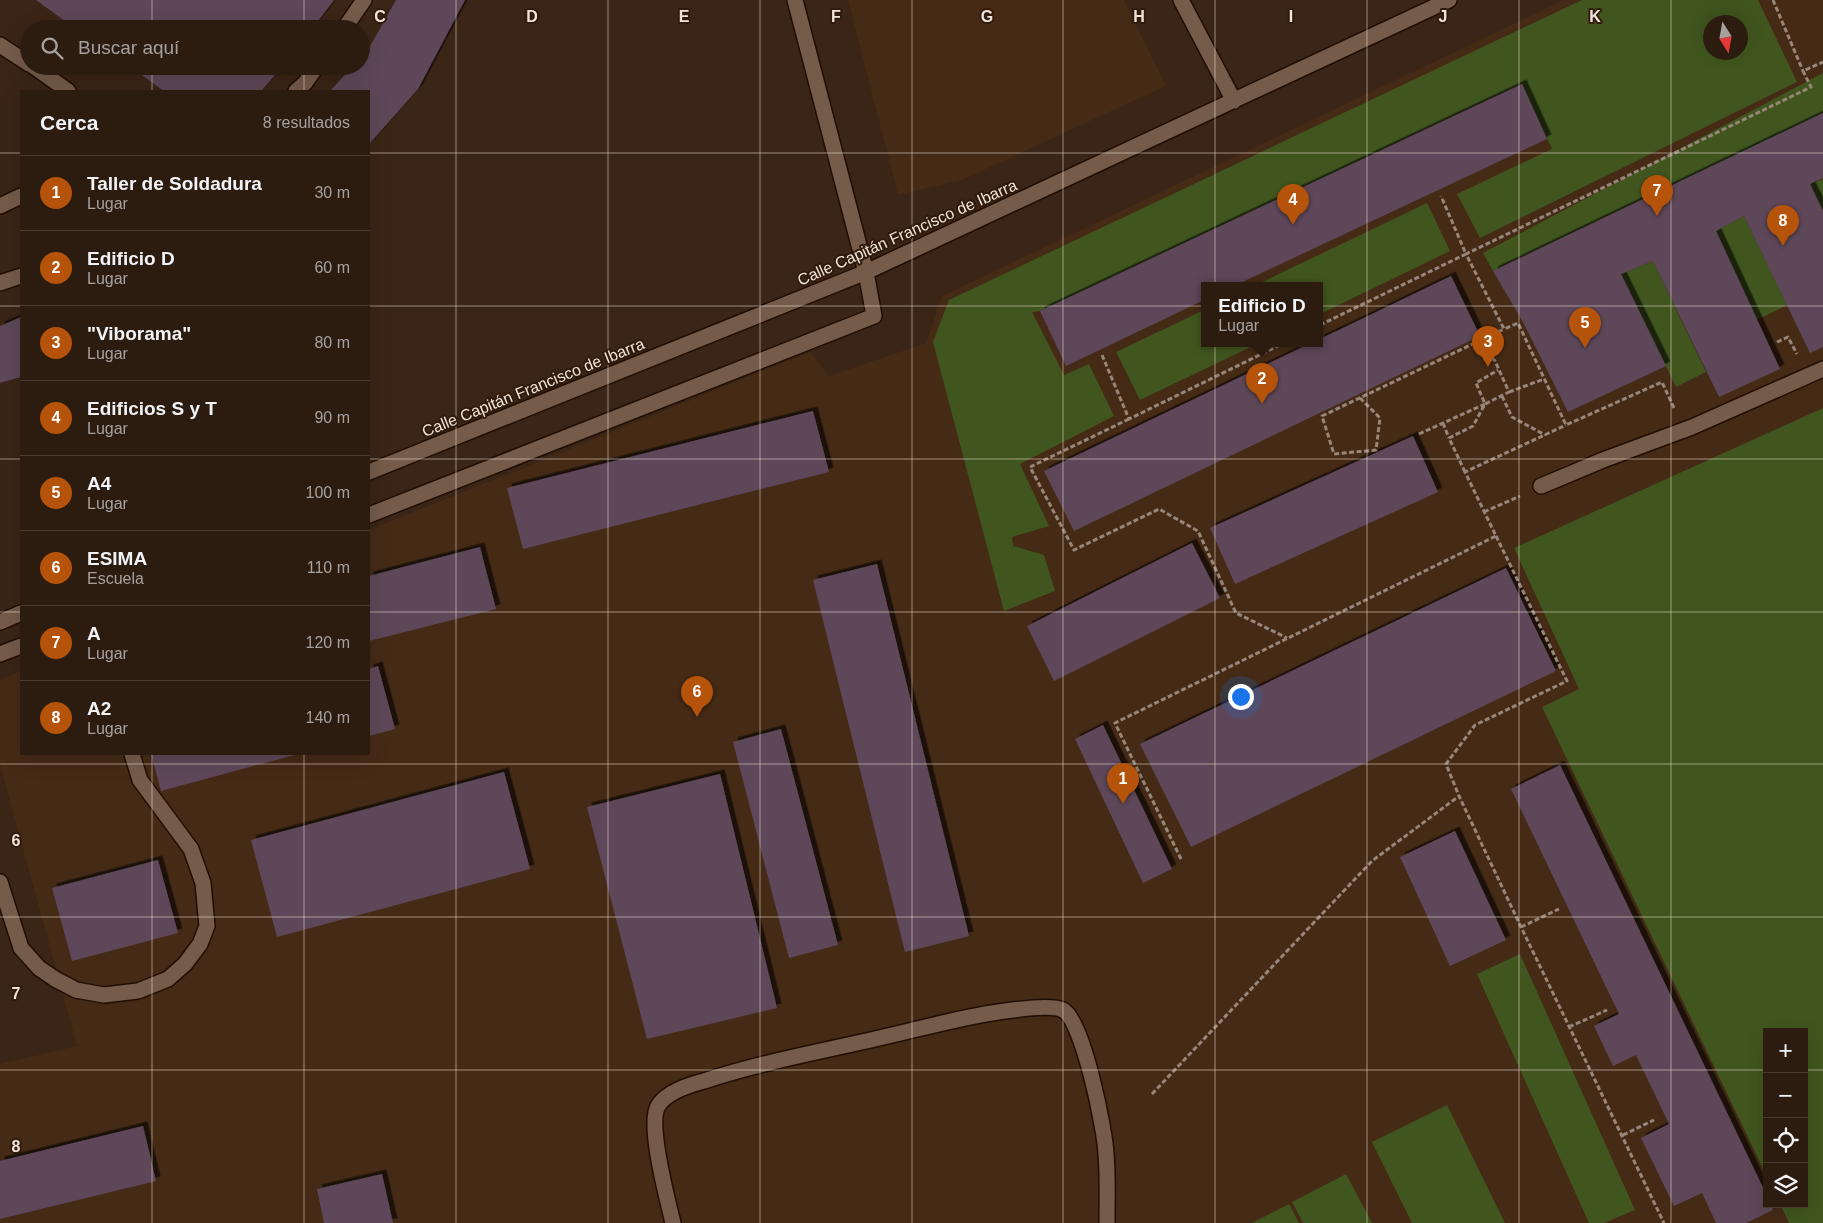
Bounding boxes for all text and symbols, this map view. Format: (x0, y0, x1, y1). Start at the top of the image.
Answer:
text: C (374, 8, 386, 25)
text: D (526, 8, 538, 25)
text: E (679, 8, 690, 25)
text: F (831, 8, 841, 25)
text: G (981, 8, 993, 25)
text: H (1133, 8, 1145, 25)
text: I (1289, 8, 1293, 25)
text: J (1439, 8, 1447, 25)
text: K (1589, 8, 1601, 25)
north arrow (1703, 15, 1748, 60)
search box (20, 20, 370, 75)
icon: search (38, 34, 66, 62)
text: Buscar aquí (78, 37, 179, 58)
text: Cerca (40, 111, 98, 134)
text: 8 resultados (263, 114, 350, 131)
text: Taller de Soldadura (87, 173, 262, 194)
pin: 7 (1641, 175, 1673, 216)
street label: Calle Capitán Francisco de Ibarra (795, 176, 1020, 289)
text: 1 (52, 184, 60, 201)
text: 30 m (314, 184, 350, 201)
pin: 4 (1277, 184, 1309, 225)
text: Lugar (87, 195, 128, 212)
pin: 8 (1767, 205, 1799, 246)
text: Edificio D (87, 248, 175, 269)
text: 2 (52, 259, 60, 276)
text: 60 m (314, 259, 350, 276)
text: Lugar (87, 270, 128, 287)
popup (1201, 282, 1323, 347)
text: Edificio D (1218, 295, 1306, 316)
pin: 5 (1569, 307, 1601, 348)
text: Lugar (1218, 317, 1259, 334)
text: "Viborama" (87, 323, 191, 344)
pin: 3 (1472, 326, 1504, 367)
text: 3 (52, 334, 60, 351)
text: 80 m (314, 334, 350, 351)
street label: Calle Capitán Francisco de Ibarra (420, 335, 647, 440)
text: Lugar (87, 345, 128, 362)
pin: 2 (1246, 363, 1278, 404)
text: Edificios S y T (87, 398, 217, 419)
text: 4 (52, 409, 60, 426)
text: 90 m (314, 409, 350, 426)
text: Lugar (87, 420, 128, 437)
text: A4 (87, 473, 111, 494)
text: 5 (52, 484, 60, 501)
text: 100 m (306, 484, 350, 501)
text: Lugar (87, 495, 128, 512)
text: ESIMA (87, 548, 147, 569)
text: 6 (52, 559, 60, 576)
text: 110 m (307, 559, 350, 576)
text: Escuela (87, 570, 144, 587)
text: A (87, 623, 101, 644)
text: 7 (52, 634, 60, 651)
text: 120 m (306, 634, 350, 651)
text: Lugar (87, 645, 128, 662)
pin: 6 (681, 676, 713, 717)
your location (1228, 684, 1254, 710)
text: A2 (87, 698, 111, 719)
text: 8 (52, 709, 60, 726)
text: 140 m (306, 709, 350, 726)
text: Lugar (87, 720, 128, 737)
pin: 1 (1107, 763, 1139, 804)
text: 6 (12, 832, 21, 849)
text: 7 (12, 985, 21, 1002)
map controls (1763, 1028, 1808, 1208)
button: + (1763, 1028, 1808, 1073)
button: − (1763, 1073, 1808, 1118)
button: locate (1763, 1118, 1808, 1163)
text: 8 (12, 1138, 21, 1155)
button: layers (1763, 1163, 1808, 1208)

